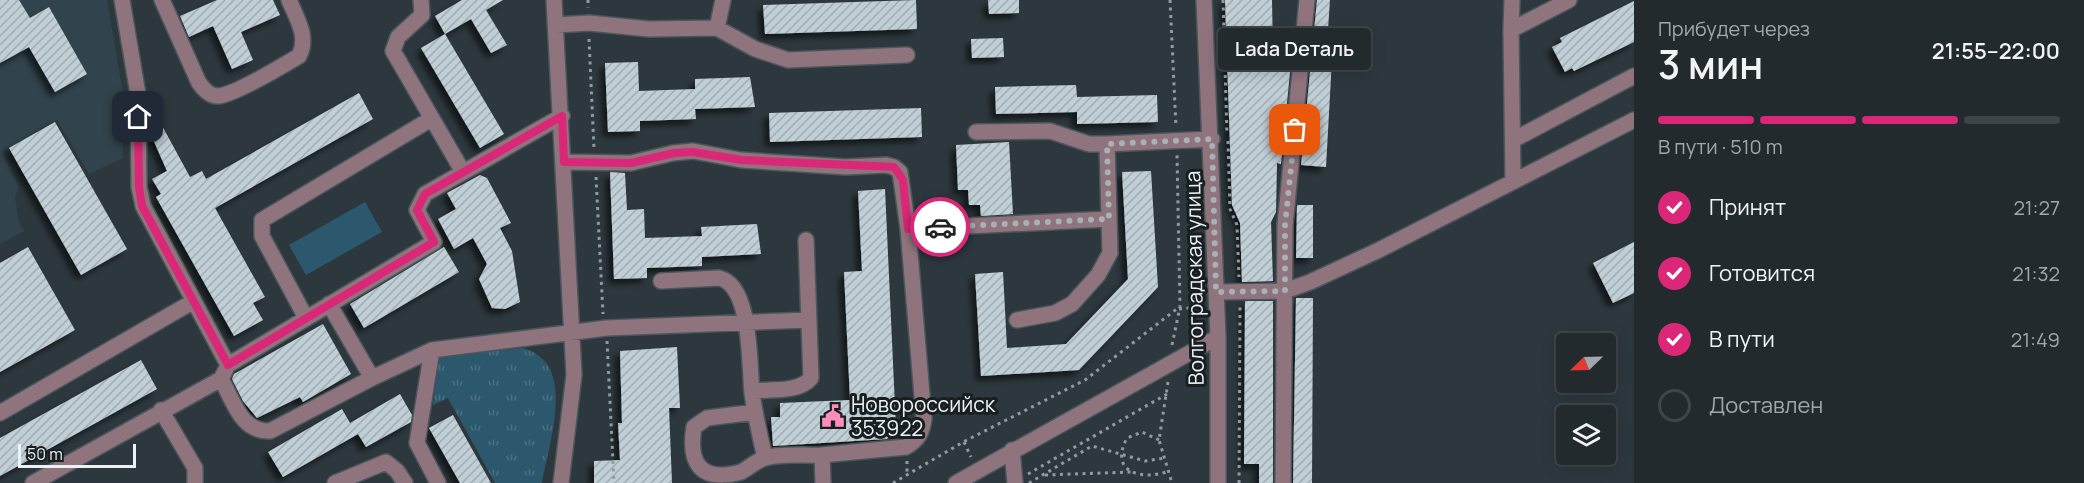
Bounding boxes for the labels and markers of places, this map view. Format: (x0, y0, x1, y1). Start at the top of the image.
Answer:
callout: Lada Dеталь (1218, 28, 1372, 70)
pin (112, 91, 163, 142)
pin (1269, 104, 1320, 155)
place label: Новороссийск 353922 (851, 390, 996, 442)
public building icon: Новороссийск 353922 (820, 403, 846, 429)

